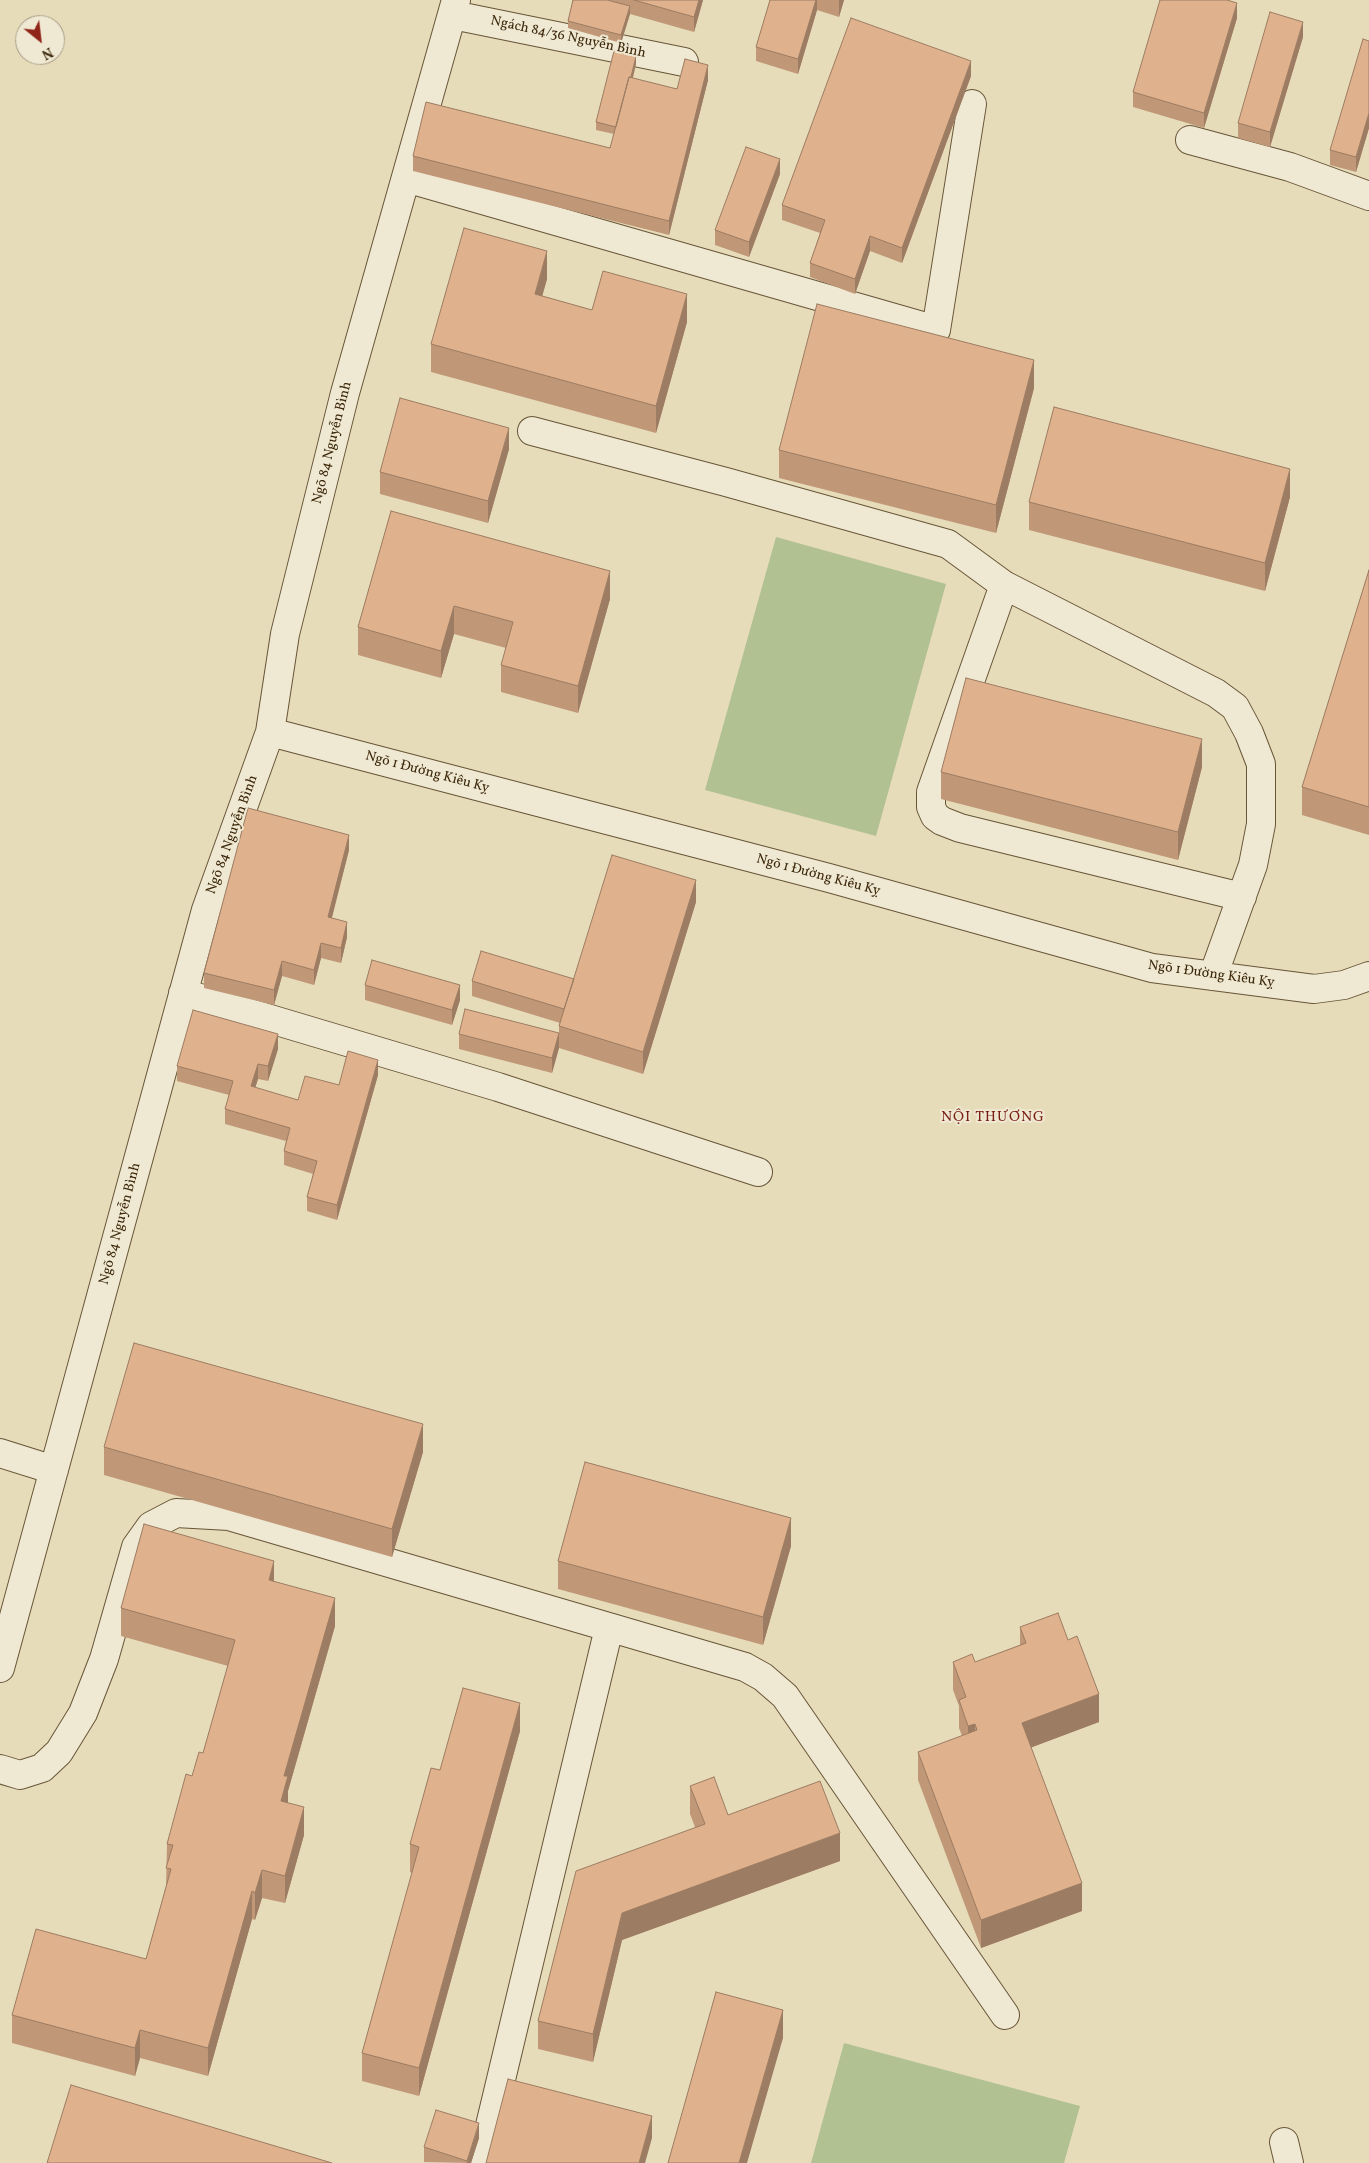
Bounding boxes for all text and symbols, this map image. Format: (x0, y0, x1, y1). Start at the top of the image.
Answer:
street label: Ngách 84/36 Nguyễn Bình (489, 13, 647, 63)
north arrow (15, 15, 65, 65)
text: N (38, 42, 56, 63)
street label: Ngõ 84 Nguyễn Bình (310, 380, 356, 506)
street label: Ngõ 1 Đường Kiêu Kỵ (363, 748, 491, 798)
street label: Ngõ 84 Nguyễn Bình (204, 773, 262, 897)
street label: Ngõ 1 Đường Kiêu Kỵ (754, 851, 882, 901)
street label: Ngõ 1 Đường Kiêu Kỵ (1147, 958, 1275, 992)
district label: NỘI THƯƠNG (940, 1109, 1046, 1127)
street label: Ngõ 84 Nguyễn Bình (97, 1161, 145, 1287)

